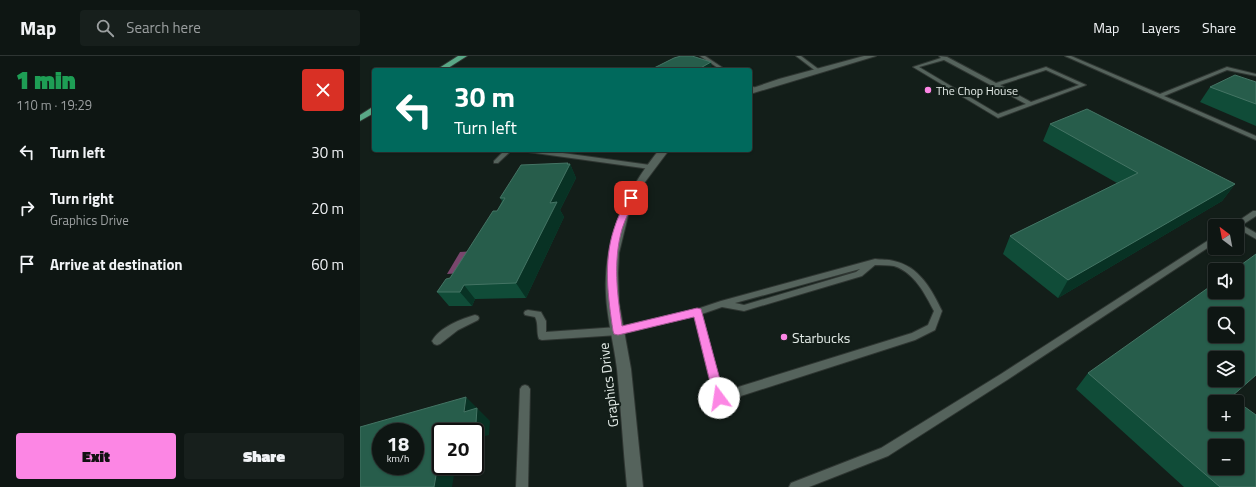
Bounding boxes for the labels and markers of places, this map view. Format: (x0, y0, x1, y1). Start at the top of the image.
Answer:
place label: The Chop House (936, 81, 1018, 100)
marker: The Chop House (923, 85, 933, 95)
pin (614, 181, 648, 215)
place label: Starbucks (792, 327, 850, 348)
marker: Starbucks (779, 332, 789, 342)

